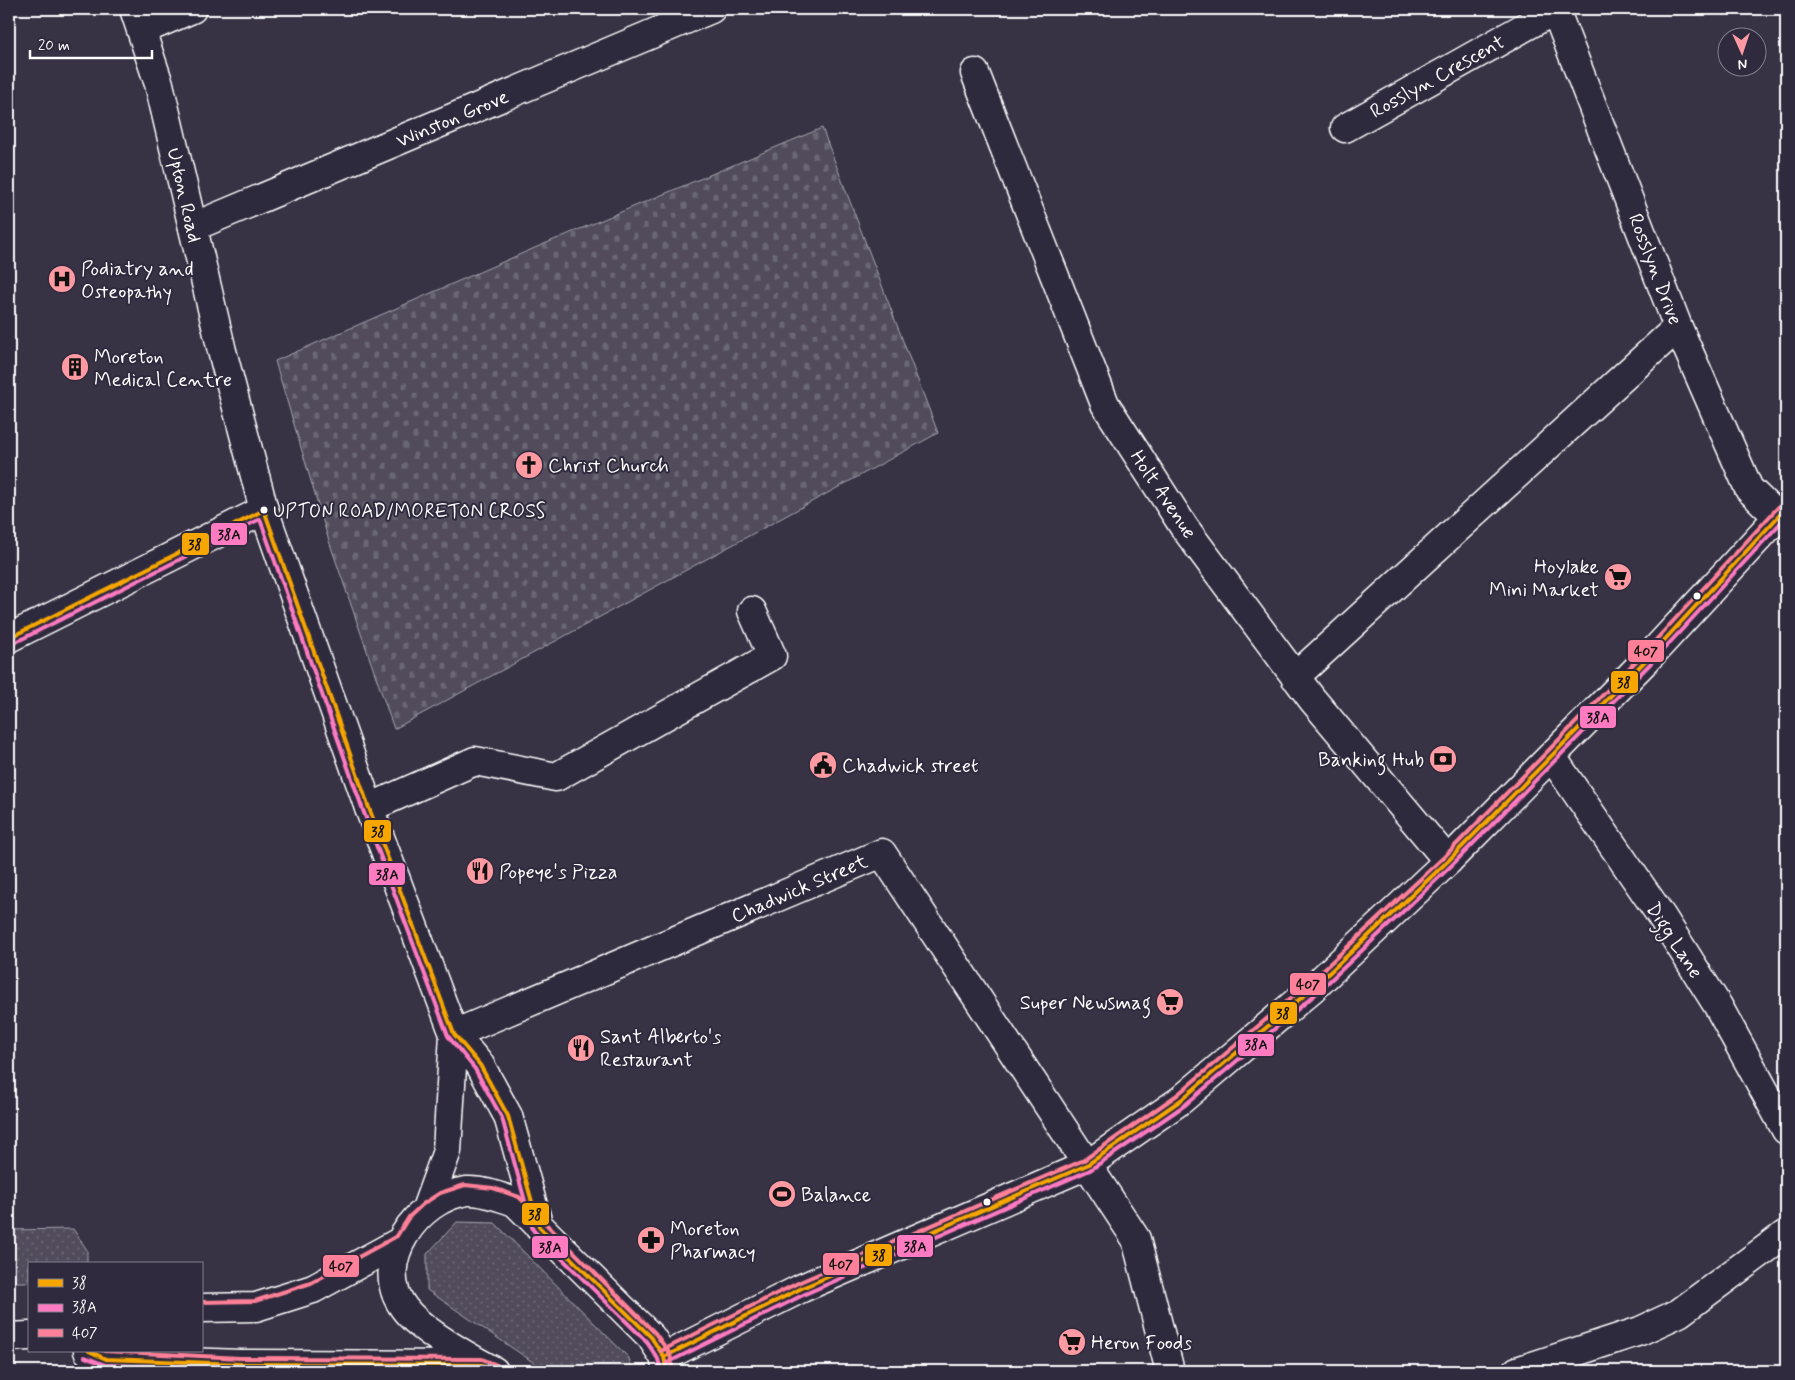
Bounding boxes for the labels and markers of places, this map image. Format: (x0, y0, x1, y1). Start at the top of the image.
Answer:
place label: Podiatry and Osteopathy (81, 256, 194, 306)
hospital icon: Podiatry and Osteopathy (47, 264, 77, 294)
place label: Moreton Medical Centre (94, 344, 232, 394)
building icon: Moreton Medical Centre (60, 352, 90, 382)
church icon: Christ Church (514, 450, 544, 480)
place label: Christ Church (548, 453, 669, 480)
place label: UPTON ROAD/MORETON CROSS (273, 499, 546, 524)
marker: UPTON ROAD/MORETON CROSS (259, 505, 269, 515)
place label: Hoylake Mini Market (1489, 554, 1599, 604)
supermarket icon: Hoylake Mini Market (1603, 562, 1633, 592)
unlabelled marker (1692, 591, 1702, 601)
bank icon: Banking Hub (1428, 744, 1458, 774)
place label: Banking Hub (1318, 747, 1424, 776)
public building icon: Chadwick street (808, 750, 838, 780)
place label: Chadwick street (842, 753, 978, 780)
restaurant icon: Popeye's Pizza (465, 856, 495, 886)
place label: Popeye's Pizza (499, 859, 618, 886)
supermarket icon: Super Newsmag (1155, 987, 1185, 1017)
place label: Super Newsmag (1020, 990, 1151, 1019)
place label: Sant Alberto's Restaurant (600, 1024, 721, 1074)
restaurant icon: Sant Alberto's Restaurant (566, 1033, 596, 1063)
sports icon: Balance (767, 1179, 797, 1209)
place label: Balance (801, 1182, 871, 1209)
unlabelled marker (982, 1197, 992, 1207)
place label: Moreton Pharmacy (670, 1216, 756, 1266)
pharmacy icon: Moreton Pharmacy (636, 1225, 666, 1255)
supermarket icon: Heron Foods (1057, 1327, 1087, 1357)
place label: Heron Foods (1091, 1330, 1192, 1357)

